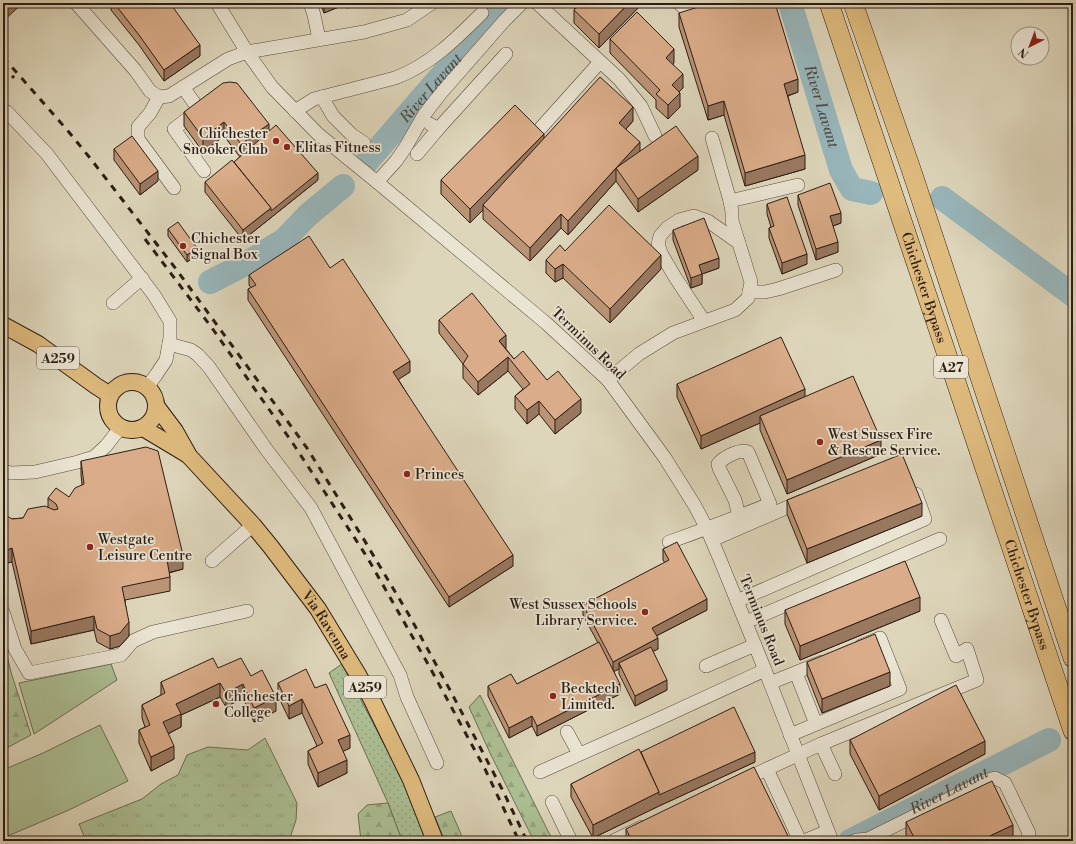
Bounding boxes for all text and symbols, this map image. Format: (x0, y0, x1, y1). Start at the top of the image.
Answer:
north arrow (1010, 26, 1050, 66)
text: N (1016, 44, 1032, 61)
water label: River Lavant (395, 49, 467, 128)
water label: River Lavant (799, 62, 843, 151)
place label: Chichester Snooker Club (183, 125, 268, 159)
marker: Chichester Snooker Club (271, 136, 281, 146)
place label: Elitas Fitness (295, 139, 381, 157)
marker: Elitas Fitness (282, 142, 292, 152)
place label: Chichester Signal Box (191, 230, 260, 264)
street label: Chichester Bypass (896, 230, 950, 346)
marker: Chichester Signal Box (178, 241, 188, 251)
street label: Terminus Road (547, 304, 629, 384)
road number: A259 (37, 347, 79, 369)
road number: A27 (934, 356, 968, 378)
place label: West Sussex Fire & Rescue Service. (827, 426, 940, 460)
marker: West Sussex Fire & Rescue Service. (815, 437, 825, 447)
place label: Princes (415, 466, 464, 484)
marker: Princes (402, 469, 412, 479)
place label: Westgate Leisure Centre (97, 531, 192, 565)
street label: Chichester Bypass (999, 537, 1053, 653)
marker: Westgate Leisure Centre (85, 542, 95, 552)
street label: Terminus Road (735, 572, 788, 669)
street label: Via Ravenna (297, 586, 355, 664)
place label: West Sussex Schools Library Service. (508, 596, 637, 630)
marker: West Sussex Schools Library Service. (640, 607, 650, 617)
road number: A259 (344, 676, 386, 698)
place label: Becktech Limited. (560, 680, 620, 714)
place label: Chichester College (224, 688, 293, 722)
marker: Becktech Limited. (548, 691, 558, 701)
marker: Chichester College (211, 699, 221, 709)
water label: River Lavant (906, 763, 993, 820)

